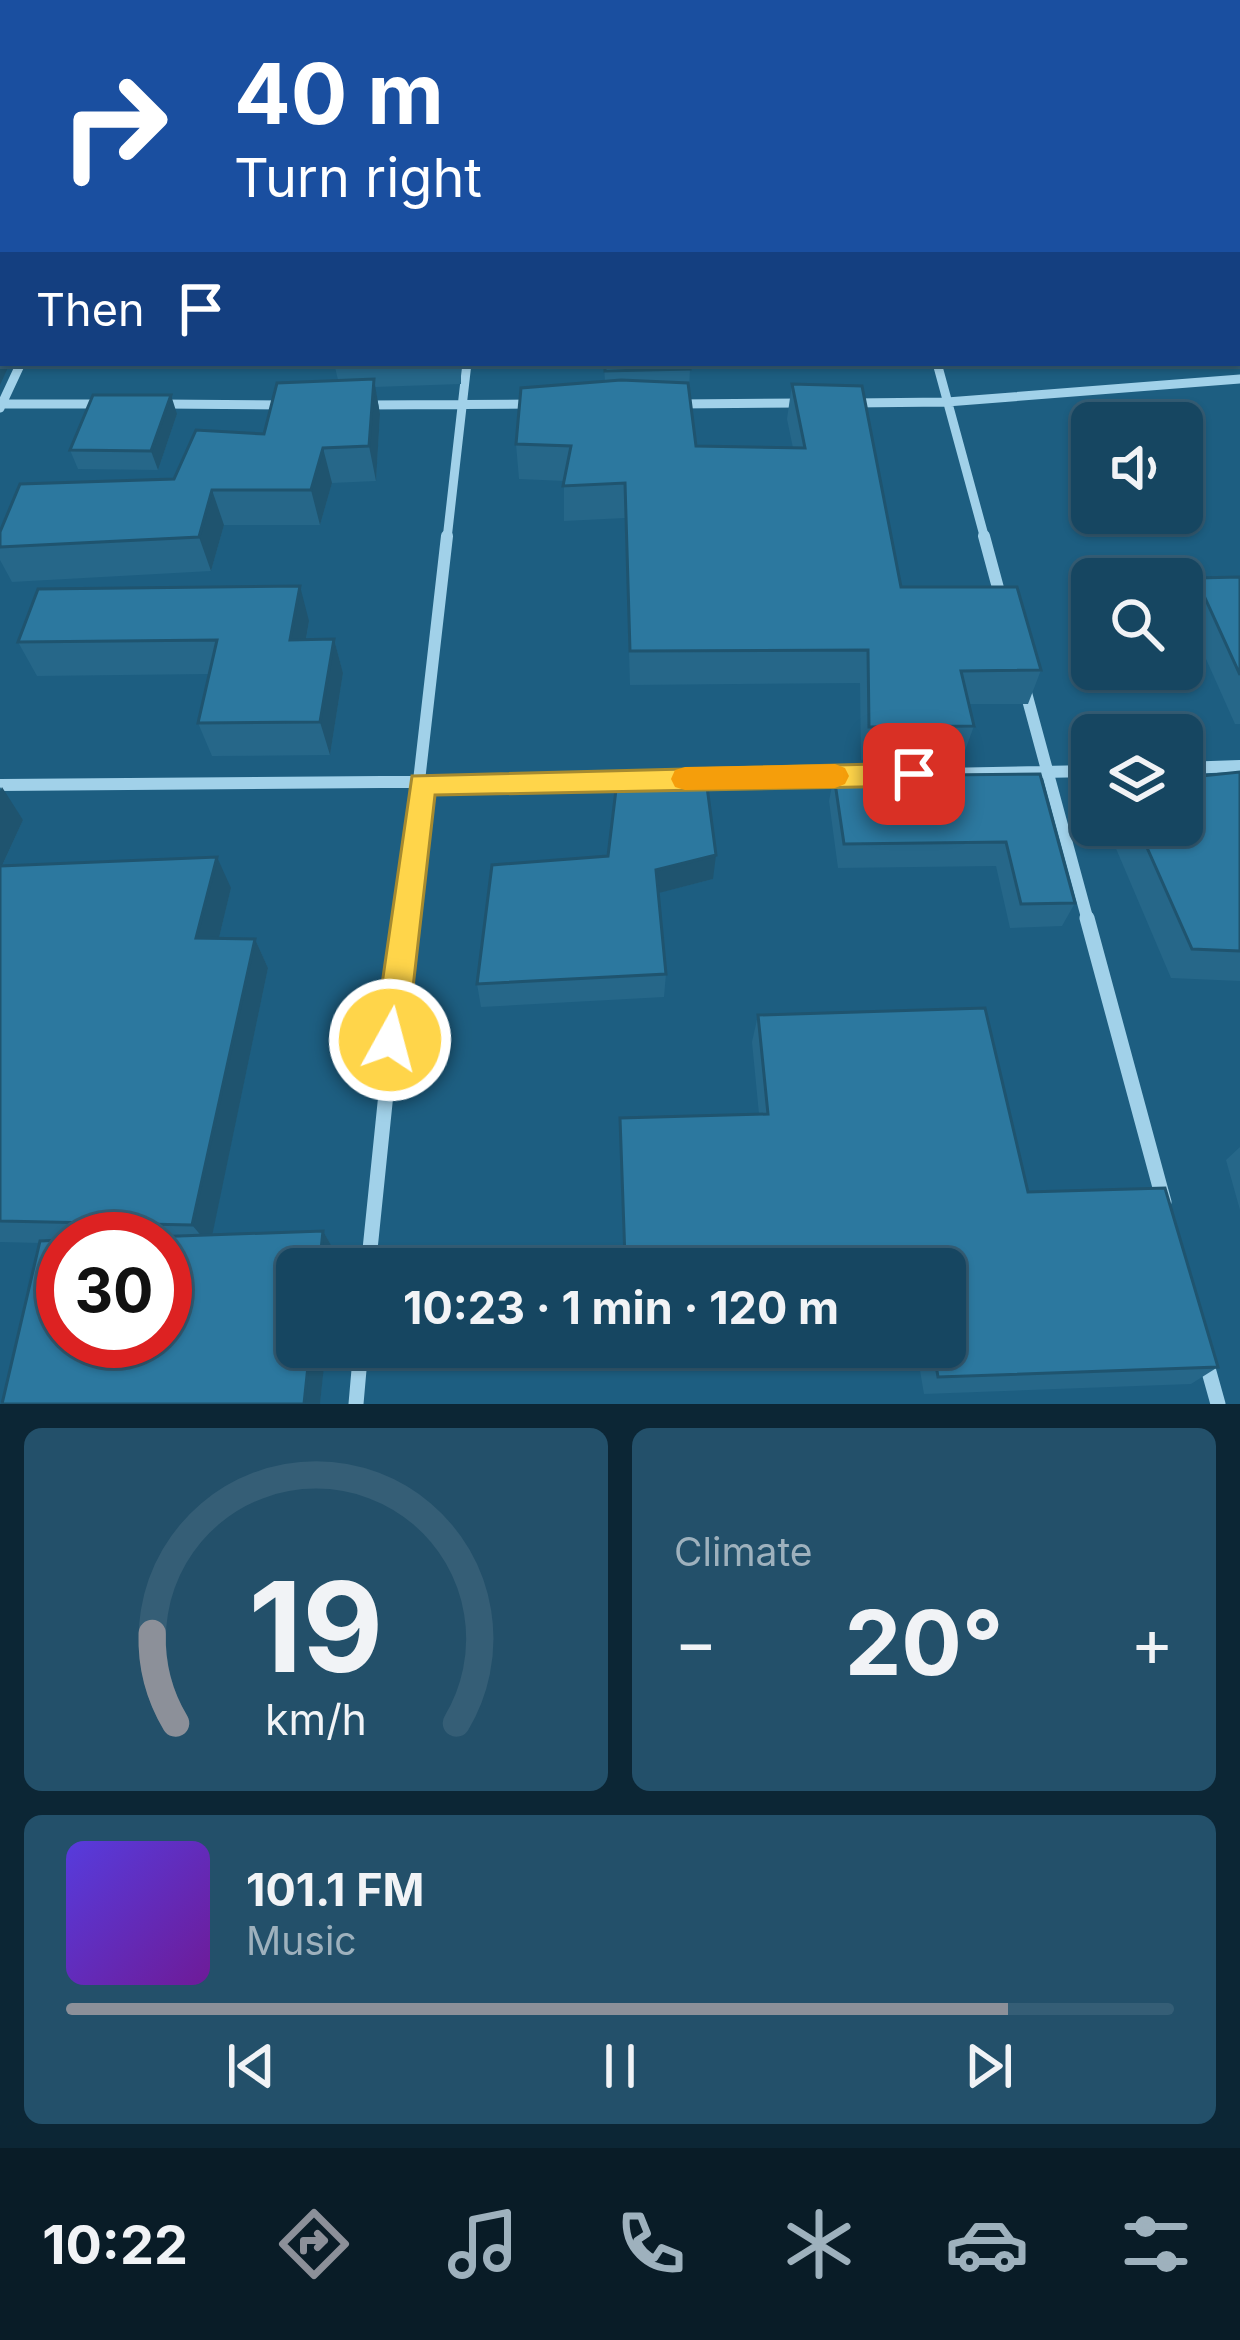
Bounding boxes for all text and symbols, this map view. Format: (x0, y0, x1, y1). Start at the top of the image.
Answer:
text: 40 m (234, 43, 444, 144)
icon: right (36, 48, 192, 204)
text: Turn right (234, 145, 482, 210)
icon: arrive (168, 276, 234, 342)
text: Then (36, 282, 144, 337)
map controls (1071, 402, 1203, 846)
button: sound (1071, 402, 1203, 534)
button: search (1071, 558, 1203, 690)
button: layers (1071, 714, 1203, 846)
pin (863, 723, 965, 825)
icon: arrive (881, 741, 947, 807)
position arrow (327, 977, 453, 1103)
speed limit sign: 30 (36, 1212, 192, 1368)
text: 10:23 · 1 min · 120 m (403, 1280, 839, 1335)
text: Climate (674, 1528, 813, 1575)
text: 19 (249, 1551, 383, 1702)
text: 20° (845, 1588, 1003, 1697)
text: − (674, 1602, 718, 1682)
text: + (1130, 1602, 1174, 1682)
text: km/h (265, 1692, 367, 1744)
text: 101.1 FM (246, 1862, 425, 1917)
text: Music (246, 1917, 357, 1964)
icon: previous (218, 2033, 284, 2099)
icon: pause (587, 2033, 653, 2099)
icon: next (956, 2033, 1022, 2099)
icon: directions (272, 2202, 356, 2286)
icon: music (441, 2202, 525, 2286)
icon: phone (609, 2202, 693, 2286)
icon: climate (777, 2202, 861, 2286)
icon: car (945, 2202, 1029, 2286)
icon: filters (1114, 2202, 1198, 2286)
text: 10:22 (42, 2212, 188, 2277)

